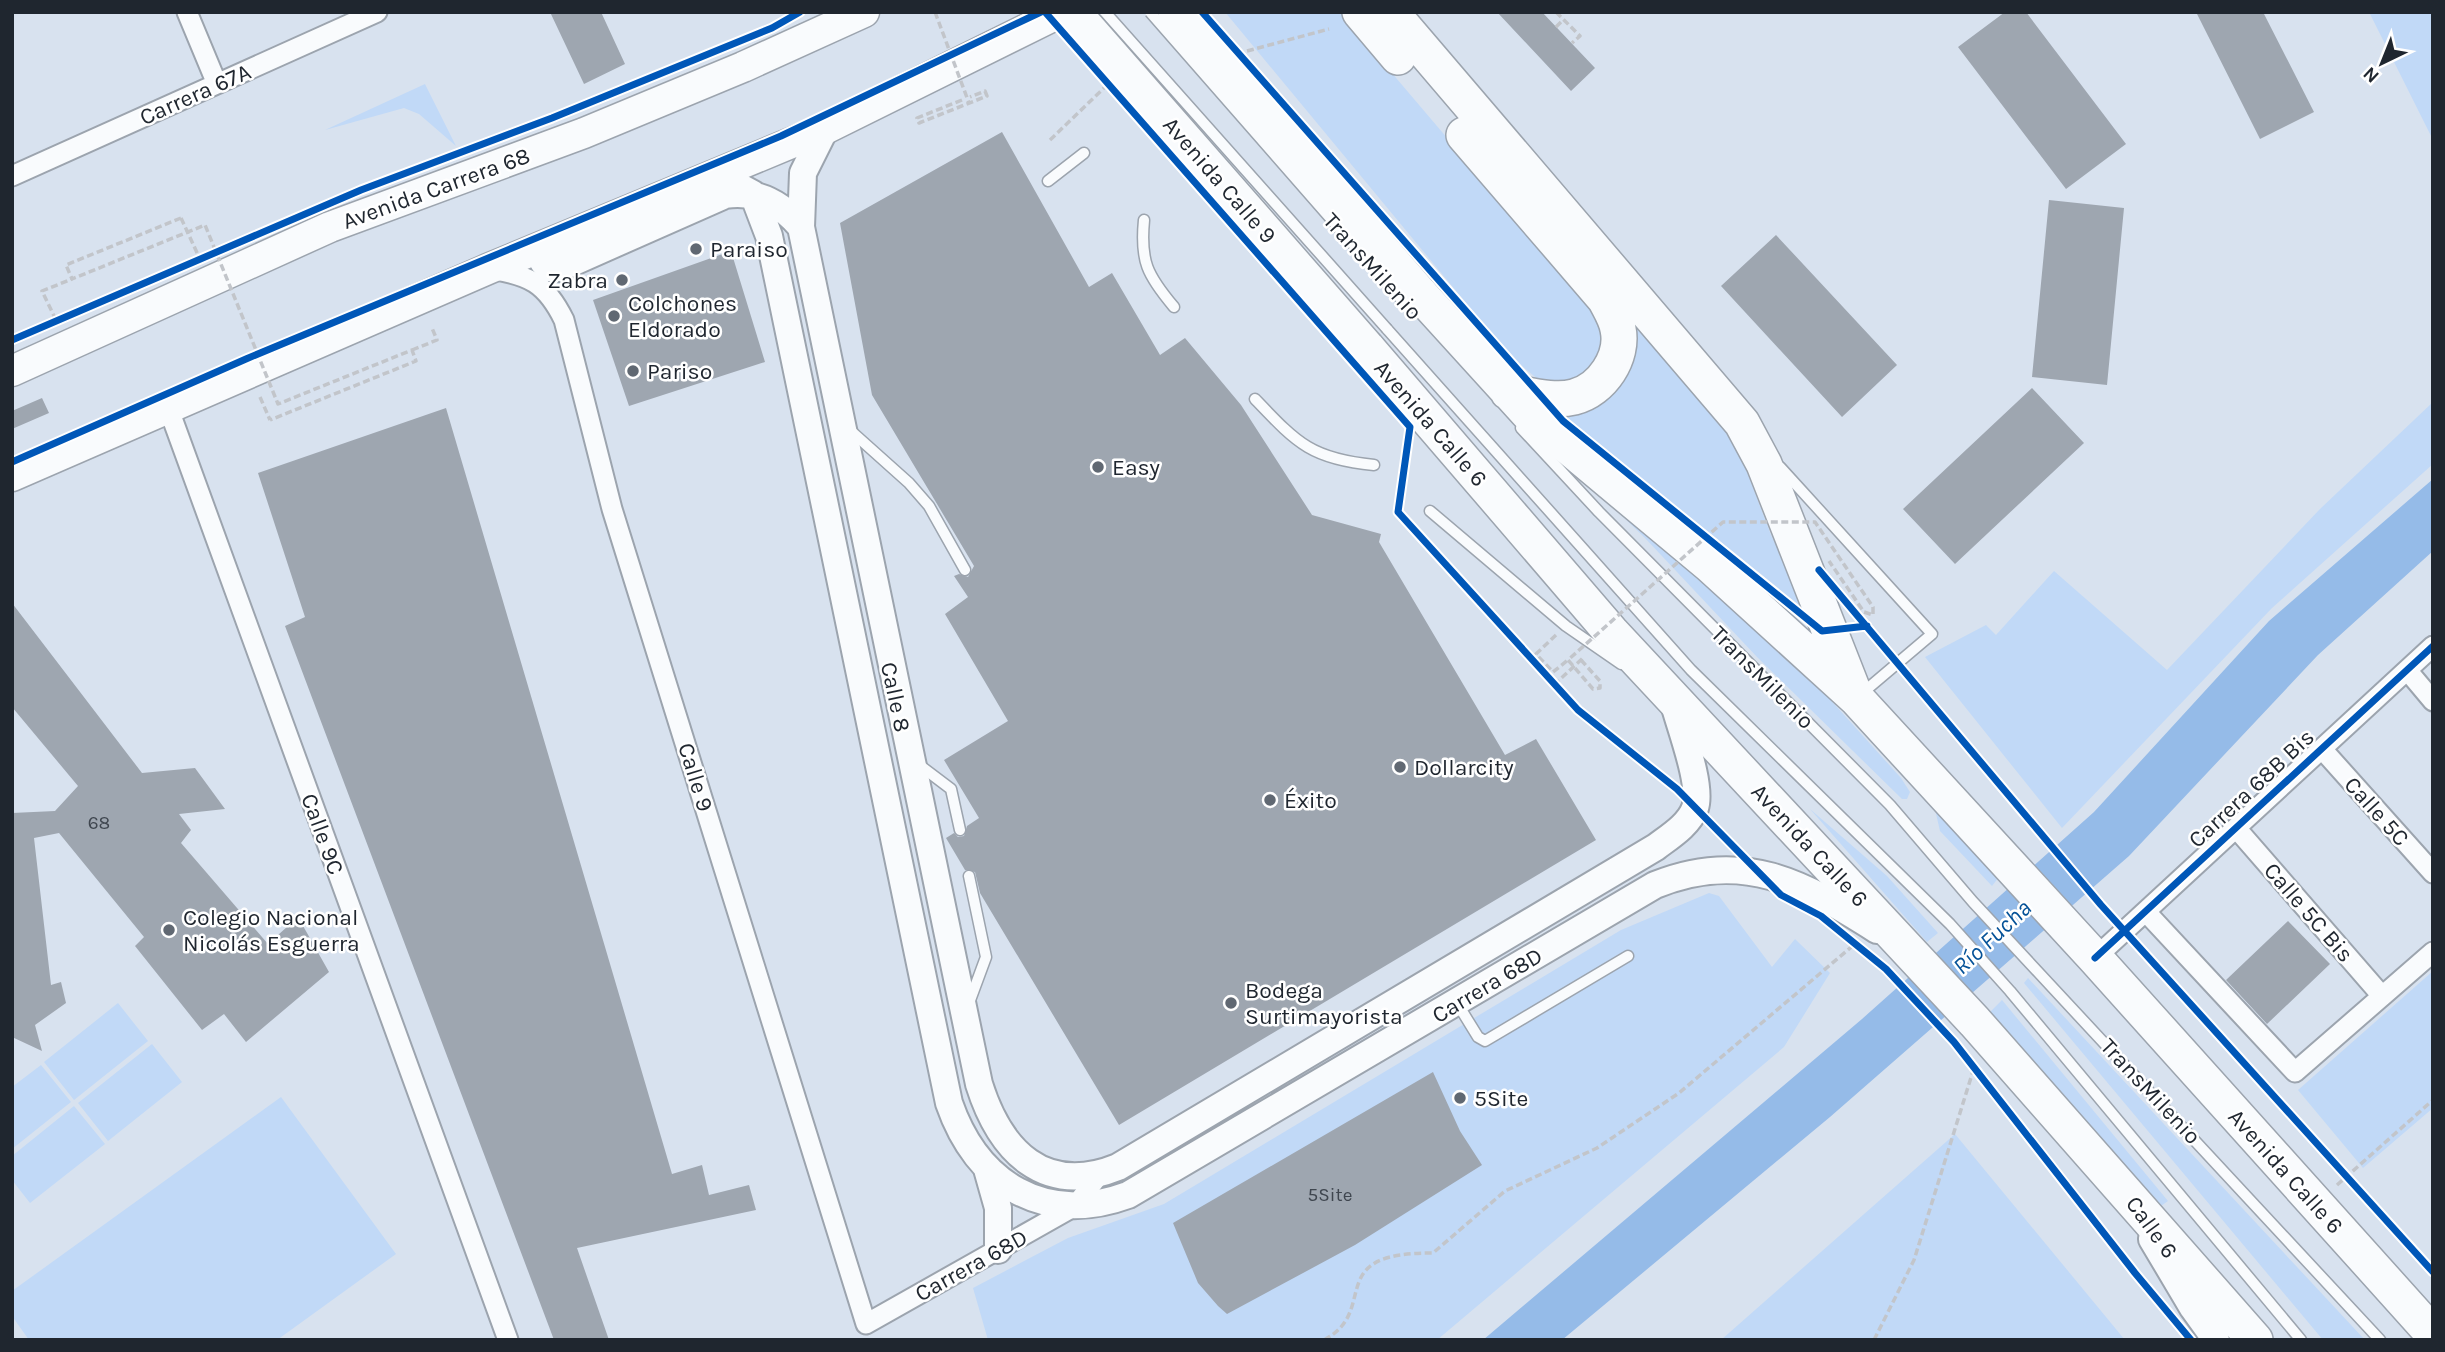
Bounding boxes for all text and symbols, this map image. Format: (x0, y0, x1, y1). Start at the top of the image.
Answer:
north arrow (2347, 28, 2417, 98)
street label: Carrera 67A (135, 58, 255, 131)
text: N (2359, 62, 2384, 87)
street label: Avenida Calle 9 (1157, 112, 1282, 249)
street label: Avenida Carrera 68 (339, 142, 534, 235)
street label: TransMilenio (1318, 207, 1428, 325)
place label: Paraiso (710, 236, 788, 263)
marker: Paraiso (688, 241, 704, 257)
place label: Zabra (547, 267, 608, 294)
marker: Zabra (614, 272, 630, 288)
place label: Colchones Eldorado (628, 290, 737, 343)
marker: Colchones Eldorado (606, 308, 622, 324)
street label: Avenida Calle 6 (1368, 355, 1493, 492)
place label: Pariso (647, 358, 712, 385)
marker: Pariso (625, 363, 641, 379)
place label: Easy (1112, 454, 1160, 481)
marker: Easy (1090, 459, 1106, 475)
street label: TransMilenio (1705, 620, 1820, 735)
street label: Calle 8 (875, 660, 916, 735)
street label: Carrera 68B Bis (2183, 723, 2320, 853)
street label: Calle 9 (672, 740, 719, 815)
place label: Dollarcity (1414, 754, 1514, 781)
marker: Dollarcity (1392, 759, 1408, 775)
street label: Calle 5C (2338, 771, 2415, 852)
street label: Avenida Calle 6 (1746, 778, 1874, 913)
place label: Éxito (1284, 787, 1337, 814)
street label: Calle 9C (295, 790, 350, 878)
marker: Éxito (1262, 792, 1278, 808)
house number: 68 (88, 812, 110, 834)
street label: Calle 5C Bis (2258, 857, 2359, 967)
water label: Río Fucha (1947, 894, 2037, 980)
place label: Colegio Nacional Nicolás Esguerra (183, 904, 360, 957)
marker: Colegio Nacional Nicolás Esguerra (161, 922, 177, 938)
street label: Carrera 68D (1427, 942, 1547, 1029)
place label: Bodega Surtimayorista (1245, 977, 1403, 1030)
marker: Bodega Surtimayorista (1223, 995, 1239, 1011)
street label: TransMilenio (2095, 1033, 2206, 1150)
place label: 5Site (1474, 1085, 1528, 1112)
marker: 5Site (1452, 1090, 1468, 1106)
street label: Avenida Calle 6 (2223, 1103, 2349, 1239)
house number: 5Site (1308, 1184, 1352, 1206)
street label: Calle 6 (2120, 1191, 2183, 1264)
street label: Carrera 68D (910, 1224, 1032, 1307)

